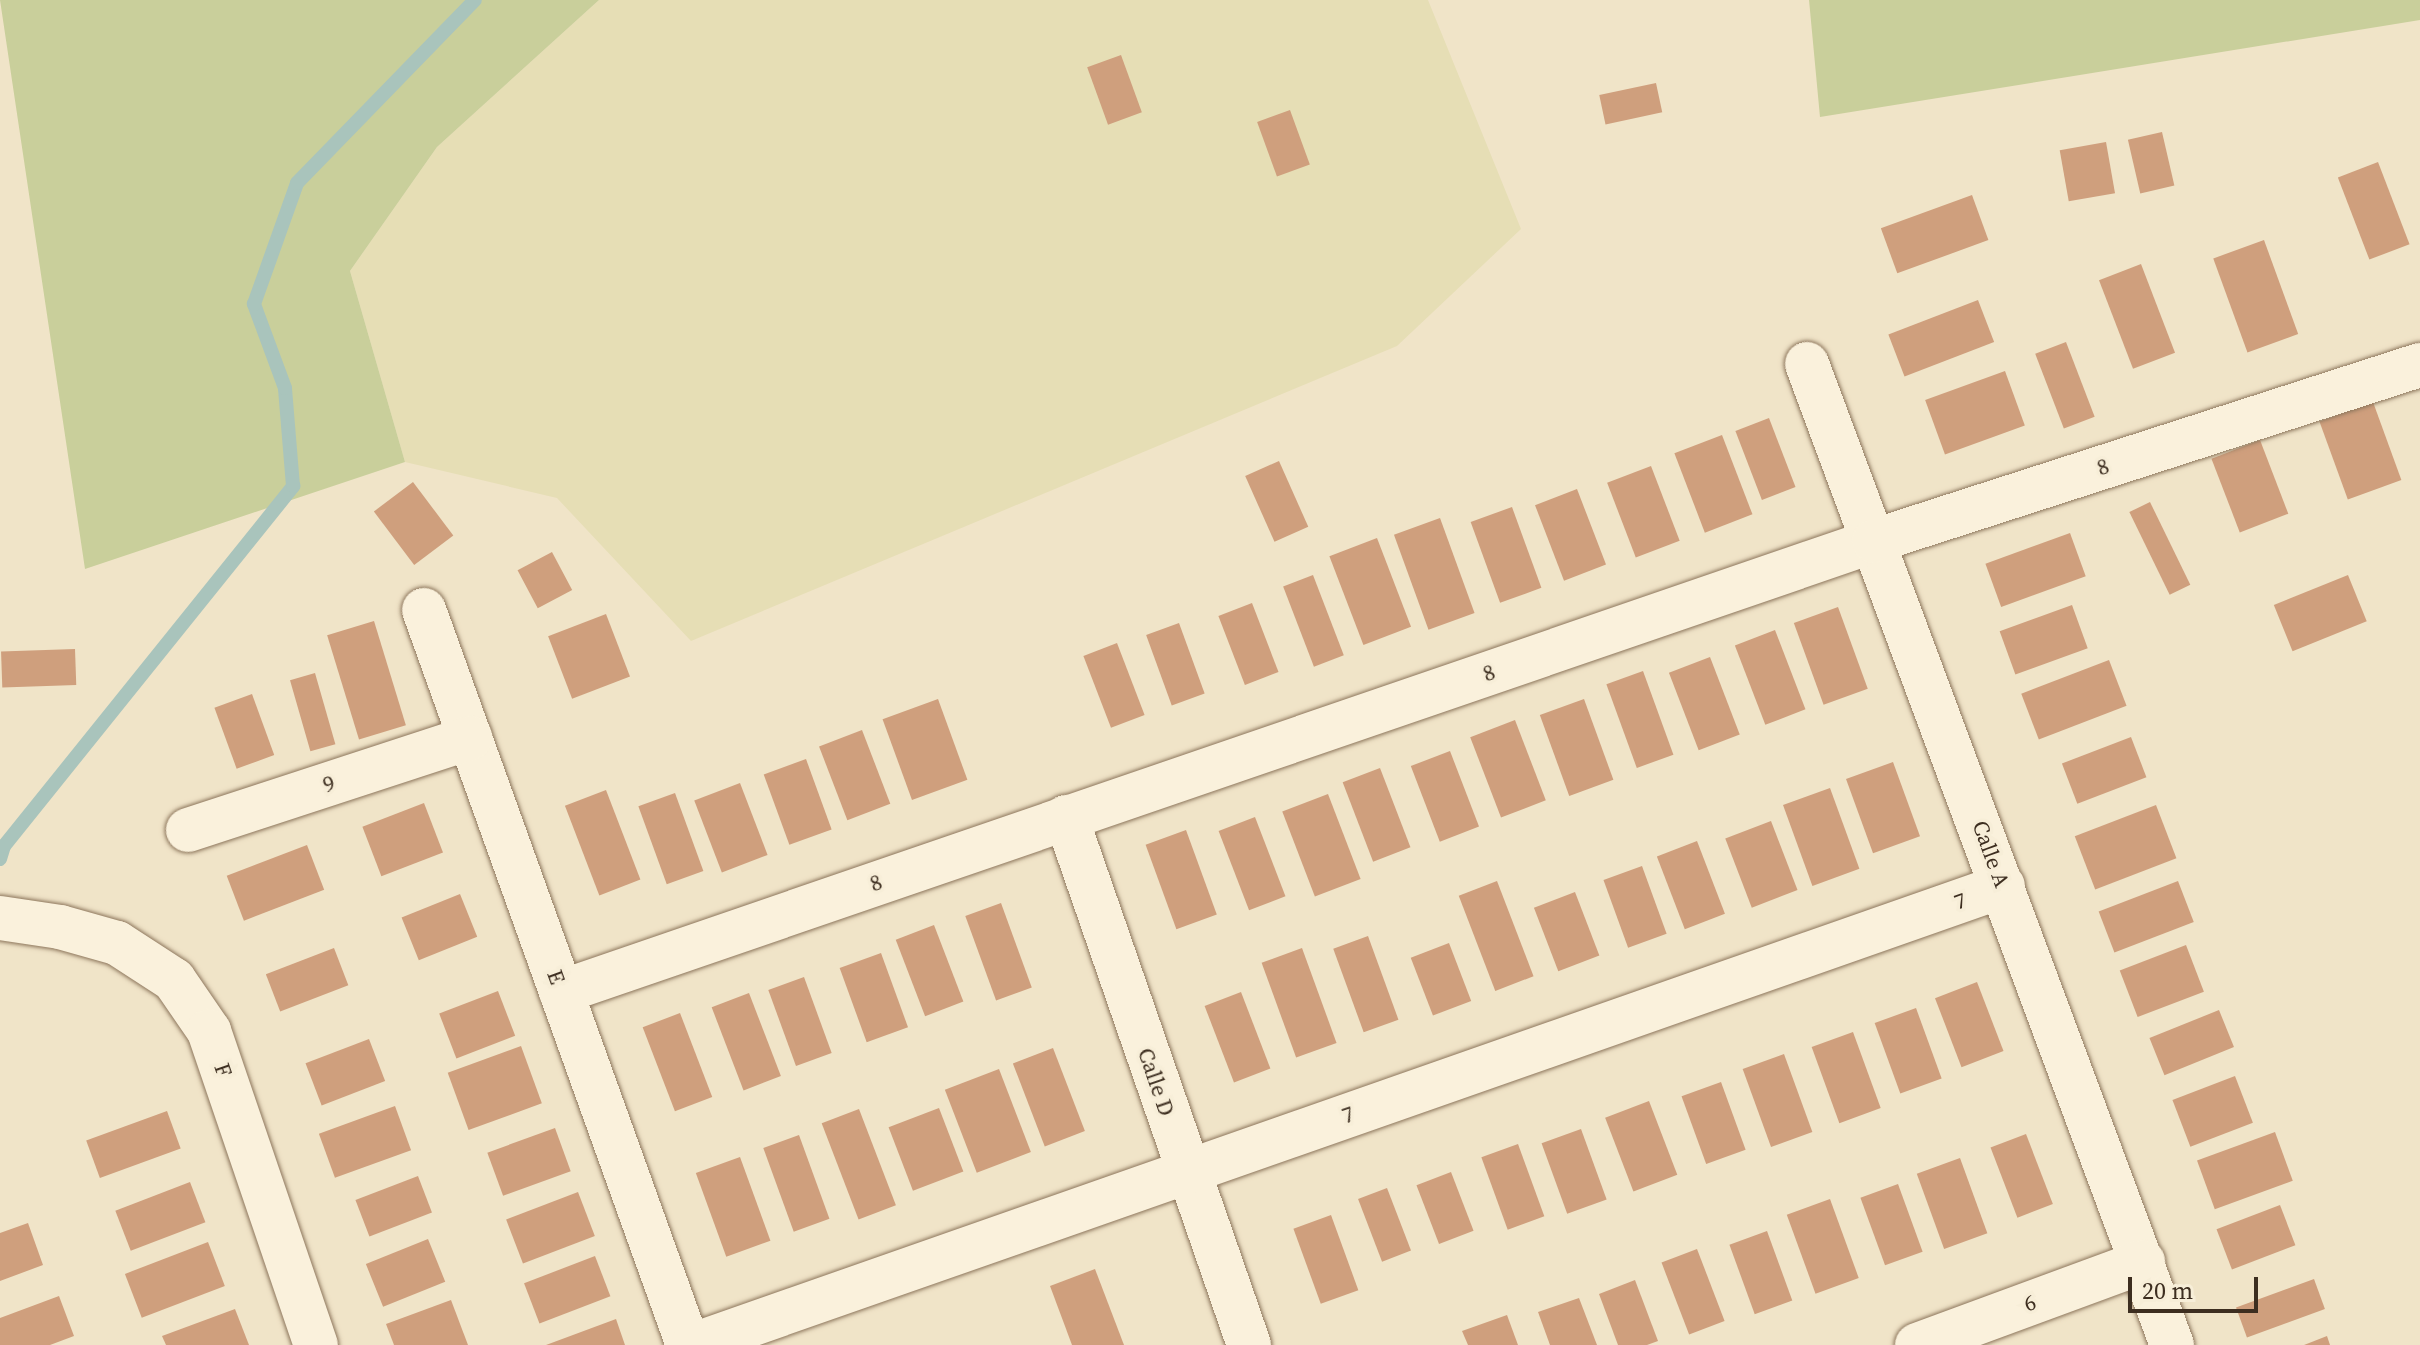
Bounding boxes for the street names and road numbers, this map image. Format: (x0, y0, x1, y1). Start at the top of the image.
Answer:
street label: 8 (2094, 453, 2112, 481)
street label: 8 (1480, 659, 1498, 687)
street label: 9 (320, 770, 338, 798)
street label: Calle A (1967, 817, 2015, 891)
street label: 8 (867, 869, 885, 897)
street label: 7 (1951, 887, 1969, 915)
street label: E (541, 966, 571, 988)
street label: Calle D (1132, 1045, 1180, 1119)
street label: F (208, 1060, 238, 1080)
street label: 7 (1339, 1101, 1357, 1129)
street label: 6 (2020, 1289, 2040, 1317)

